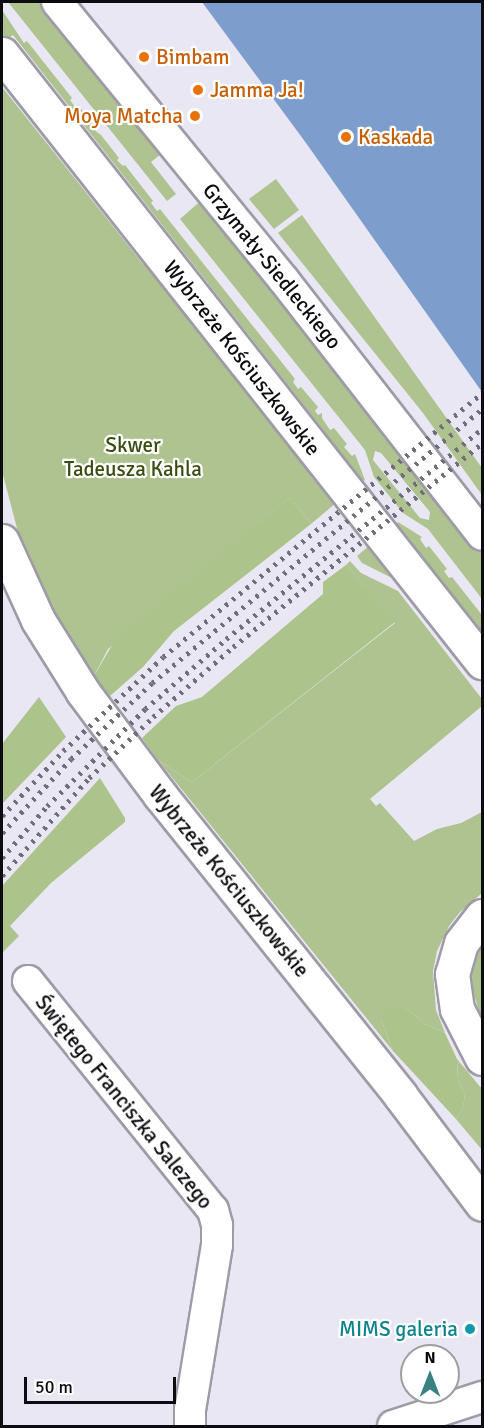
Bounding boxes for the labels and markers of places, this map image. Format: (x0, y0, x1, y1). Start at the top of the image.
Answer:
place label: Bimbam (156, 44, 230, 70)
marker: Bimbam (137, 50, 151, 64)
place label: Jamma Ja! (210, 77, 304, 103)
marker: Jamma Ja! (191, 83, 205, 97)
place label: Moya Matcha (64, 103, 183, 129)
marker: Moya Matcha (188, 109, 202, 123)
place label: Kaskada (358, 124, 433, 150)
marker: Kaskada (339, 130, 353, 144)
place label: MIMS galeria (339, 1316, 458, 1342)
marker: MIMS galeria (463, 1322, 477, 1336)

